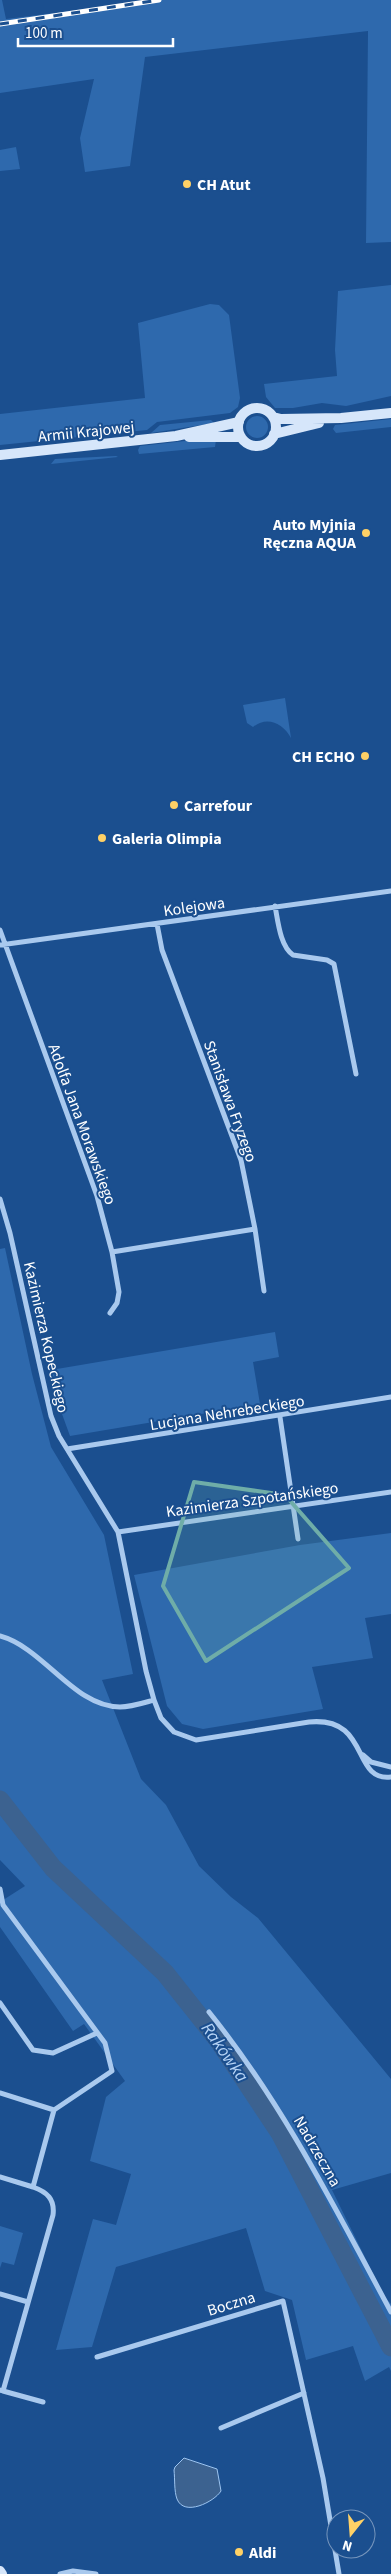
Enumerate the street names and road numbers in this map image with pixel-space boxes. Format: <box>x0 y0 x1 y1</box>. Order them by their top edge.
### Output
street label: Armii Krajowej <box>37 416 135 448</box>
street label: Kolejowa <box>162 892 226 922</box>
street label: Stanisława Fryzego <box>198 1038 262 1165</box>
street label: Adolfa Jana Morawskiego <box>43 1041 121 1208</box>
street label: Kazimierza Kopeckiego <box>18 1259 74 1415</box>
street label: Lucjana Nehrebeckiego <box>148 1390 306 1436</box>
street label: Kazimierza Szpotańskiego <box>165 1477 340 1523</box>
street label: Nadrzeczna <box>288 2112 346 2191</box>
street label: Boczna <box>205 2286 258 2322</box>

